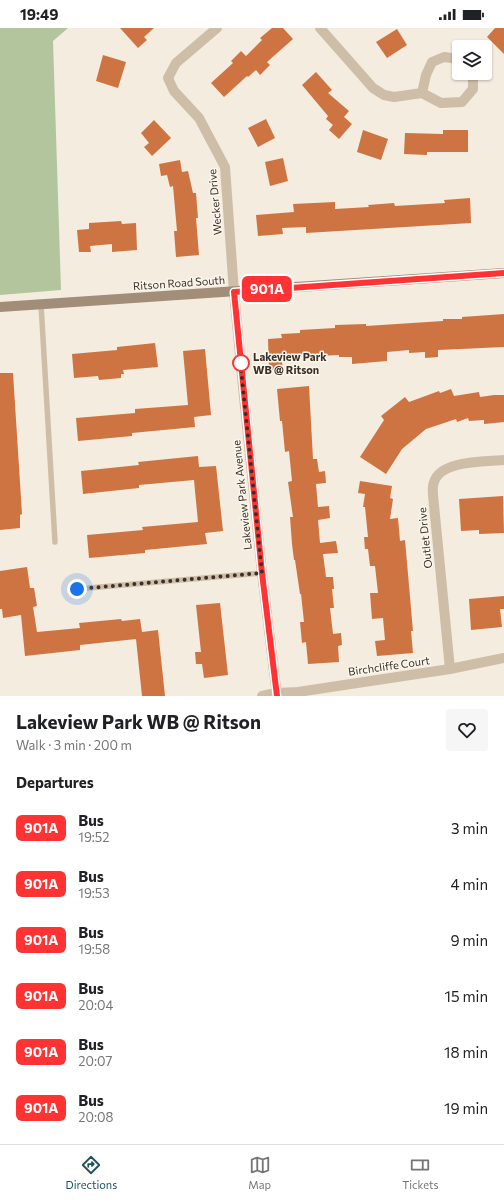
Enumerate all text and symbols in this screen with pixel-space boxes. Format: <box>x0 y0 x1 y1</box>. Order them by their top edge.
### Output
text: 19:49 <box>20 5 58 23</box>
map controls <box>452 40 492 80</box>
button: layers <box>452 40 492 80</box>
street label: Wecker Drive <box>205 168 224 236</box>
street label: Ritson Road South <box>132 273 226 292</box>
line badge: 901A <box>239 276 295 302</box>
text: 901A <box>250 280 284 297</box>
place label: Lakeview Park WB @ Ritson <box>253 350 327 376</box>
marker: Lakeview Park WB @ Ritson <box>232 354 250 372</box>
street label: Lakeview Park Avenue <box>229 439 254 551</box>
street label: Outlet Drive <box>415 507 434 569</box>
your location <box>67 579 87 599</box>
street label: Birchcliffe Court <box>347 653 431 678</box>
button: heart <box>446 709 488 751</box>
text: Lakeview Park WB @ Ritson <box>16 710 261 733</box>
text: Walk · 3 min · 200 m <box>16 737 132 753</box>
text: Departures <box>16 773 94 791</box>
text: Bus <box>78 811 104 829</box>
text: 901A <box>24 819 58 836</box>
text: 3 min <box>451 819 488 837</box>
text: 19:52 <box>78 829 110 845</box>
text: Bus <box>78 867 104 885</box>
text: 901A <box>24 875 58 892</box>
text: 4 min <box>451 875 488 893</box>
text: 19:53 <box>78 885 110 901</box>
text: Bus <box>78 923 104 941</box>
text: 901A <box>24 931 58 948</box>
text: 9 min <box>450 931 488 949</box>
text: 19:58 <box>78 941 110 957</box>
text: Bus <box>78 979 104 997</box>
text: 901A <box>24 987 58 1004</box>
text: 15 min <box>445 987 488 1005</box>
text: 20:04 <box>78 997 113 1013</box>
text: Bus <box>78 1035 104 1053</box>
text: 901A <box>24 1043 58 1060</box>
text: 18 min <box>444 1043 488 1061</box>
text: 20:07 <box>78 1053 112 1069</box>
text: Bus <box>78 1091 104 1109</box>
text: 901A <box>24 1099 58 1116</box>
text: 19 min <box>444 1099 488 1117</box>
text: 20:08 <box>78 1109 113 1125</box>
tab: Directions <box>66 1154 117 1191</box>
tab: Map <box>248 1154 271 1191</box>
tab: Tickets <box>402 1154 438 1191</box>

